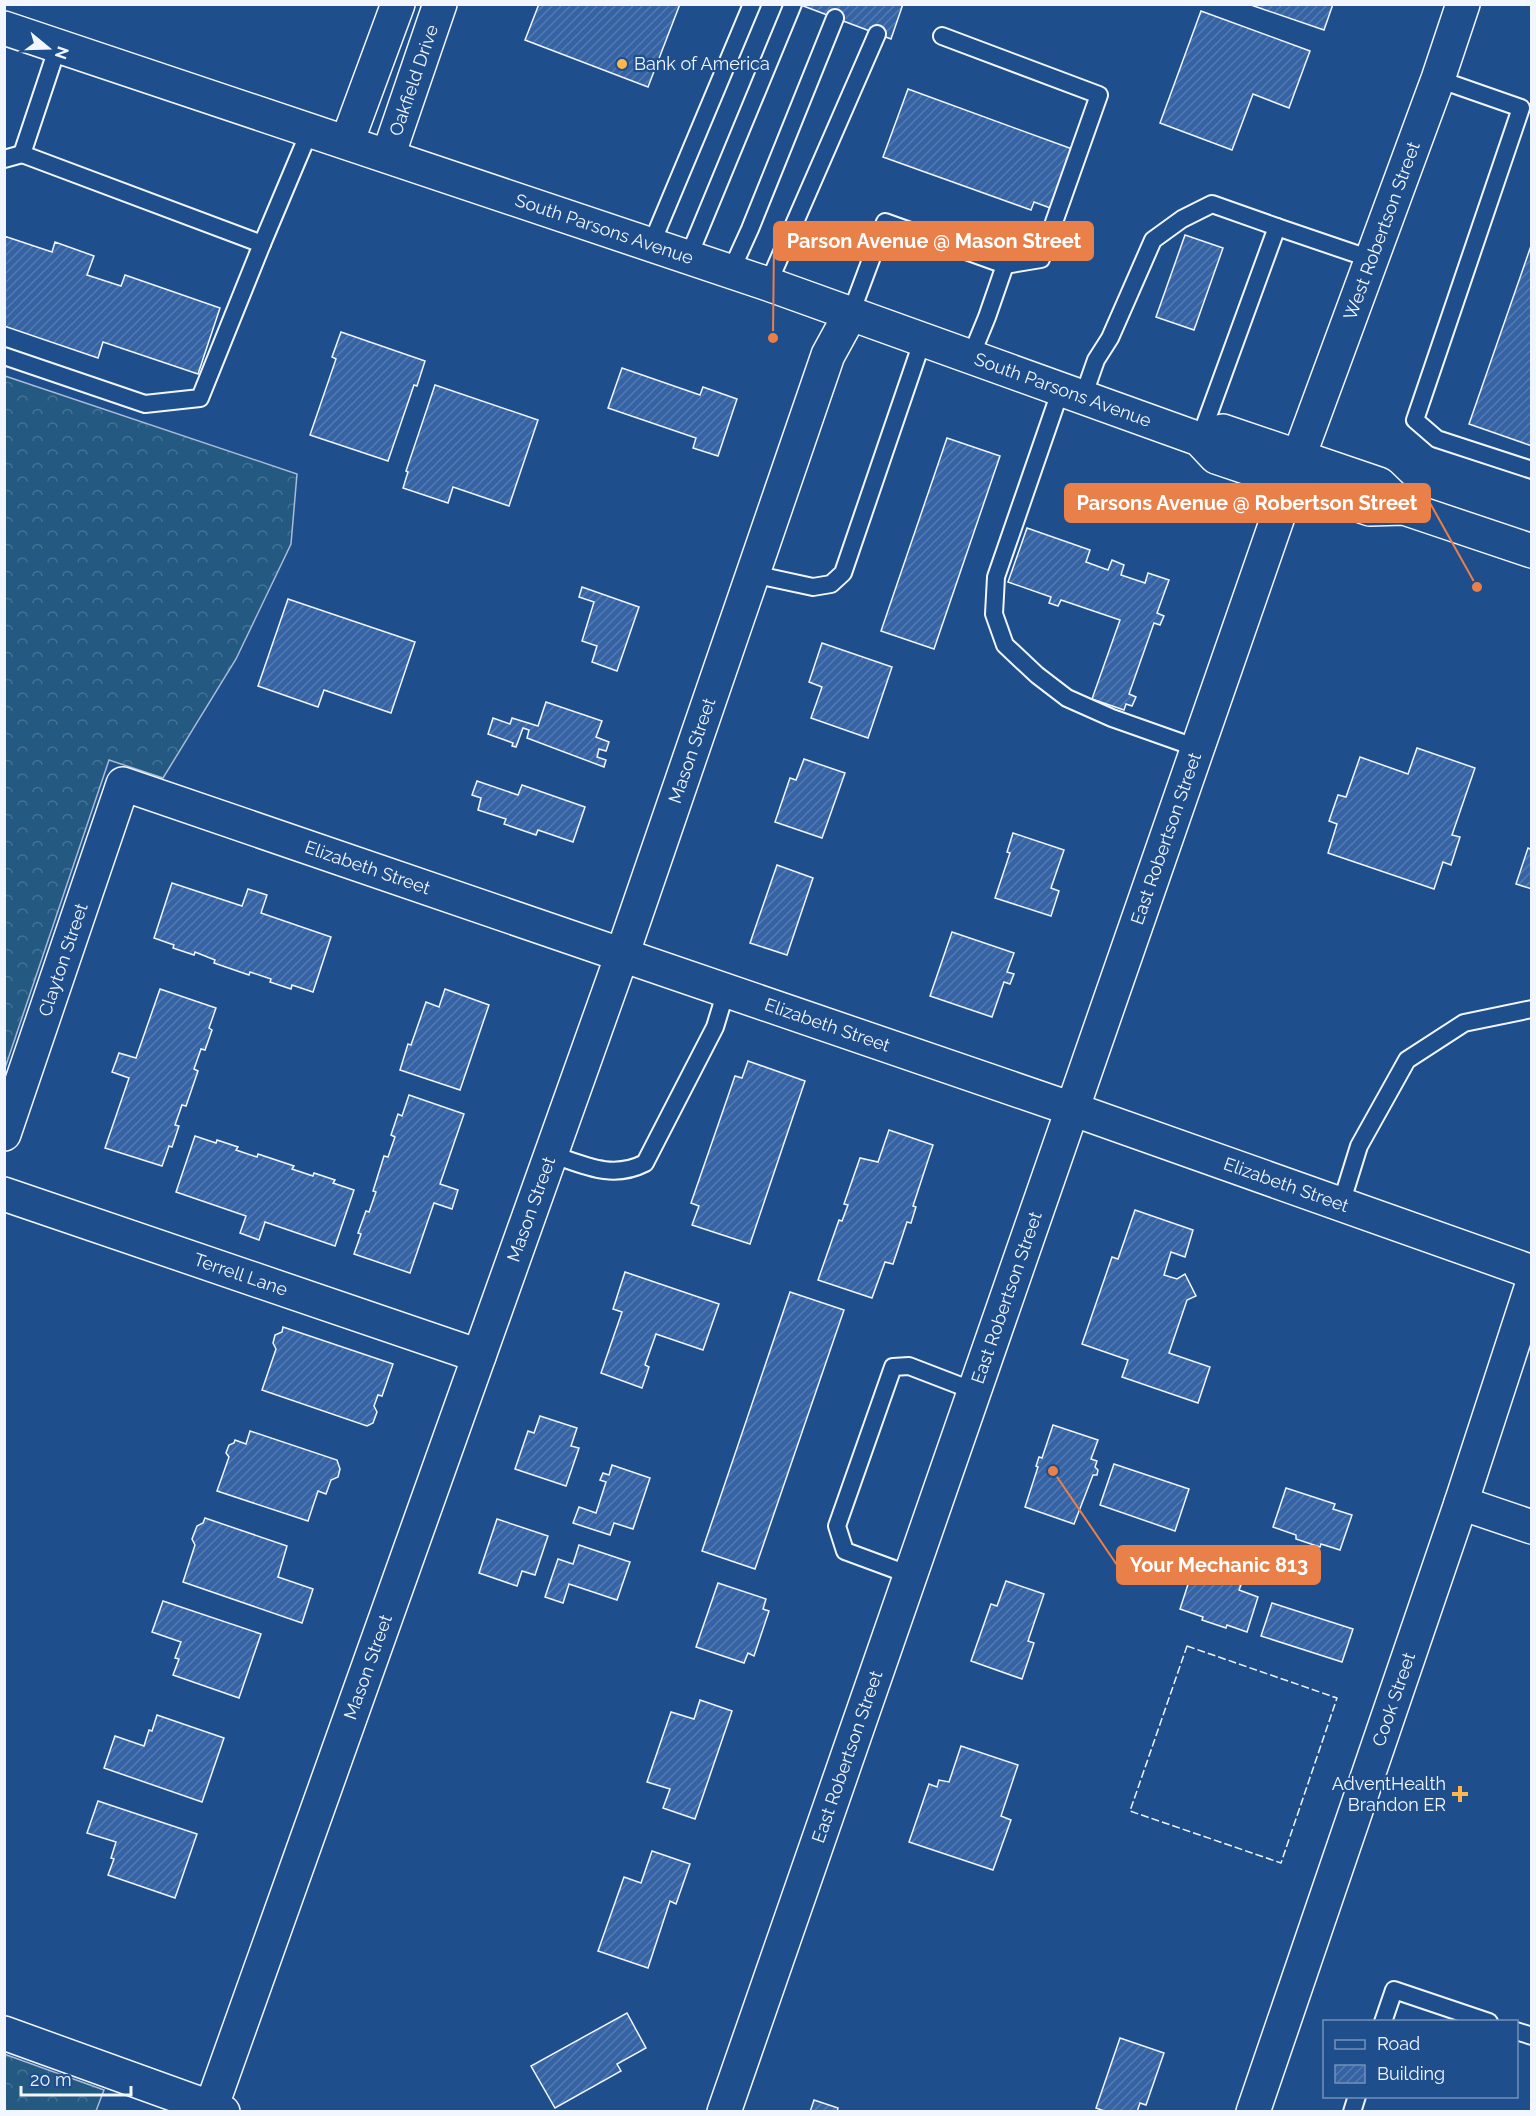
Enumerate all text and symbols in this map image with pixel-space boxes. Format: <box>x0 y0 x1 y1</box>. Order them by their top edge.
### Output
north arrow <box>18 18 78 78</box>
street label: Oakfield Drive <box>385 21 442 139</box>
text: N <box>51 44 73 62</box>
place label: Bank of America <box>634 53 770 74</box>
marker: Bank of America <box>615 57 629 71</box>
street label: West Robertson Street <box>1339 139 1424 323</box>
street label: South Parsons Avenue <box>513 189 697 268</box>
callout: Parson Avenue @ Mason Street <box>774 222 1093 260</box>
text: Parson Avenue @ Mason Street <box>787 229 1082 253</box>
street label: South Parsons Avenue <box>972 348 1155 431</box>
callout: Parsons Avenue @ Robertson Street <box>1065 484 1430 522</box>
text: Parsons Avenue @ Robertson Street <box>1077 491 1418 515</box>
street label: Mason Street <box>664 695 719 806</box>
street label: East Robertson Street <box>1126 750 1205 927</box>
street label: Elizabeth Street <box>302 836 433 898</box>
street label: Clayton Street <box>34 900 92 1019</box>
street label: Elizabeth Street <box>762 994 893 1056</box>
street label: Elizabeth Street <box>1221 1153 1352 1216</box>
street label: Mason Street <box>502 1154 559 1265</box>
street label: East Robertson Street <box>967 1209 1046 1386</box>
street label: Terrell Lane <box>191 1249 291 1300</box>
callout: Your Mechanic 813 <box>1117 1546 1320 1584</box>
text: Your Mechanic 813 <box>1130 1553 1308 1577</box>
street label: Mason Street <box>339 1612 396 1722</box>
street label: Cook Street <box>1368 1650 1419 1749</box>
street label: East Robertson Street <box>807 1668 886 1845</box>
place label: AdventHealth Brandon ER <box>1332 1773 1446 1815</box>
marker: AdventHealth Brandon ER <box>1451 1785 1469 1803</box>
legend <box>1323 2020 1518 2098</box>
text: Road <box>1377 2033 1420 2054</box>
scale bar <box>21 2059 130 2097</box>
text: Building <box>1377 2063 1445 2084</box>
text: 20 m <box>30 2069 72 2090</box>

